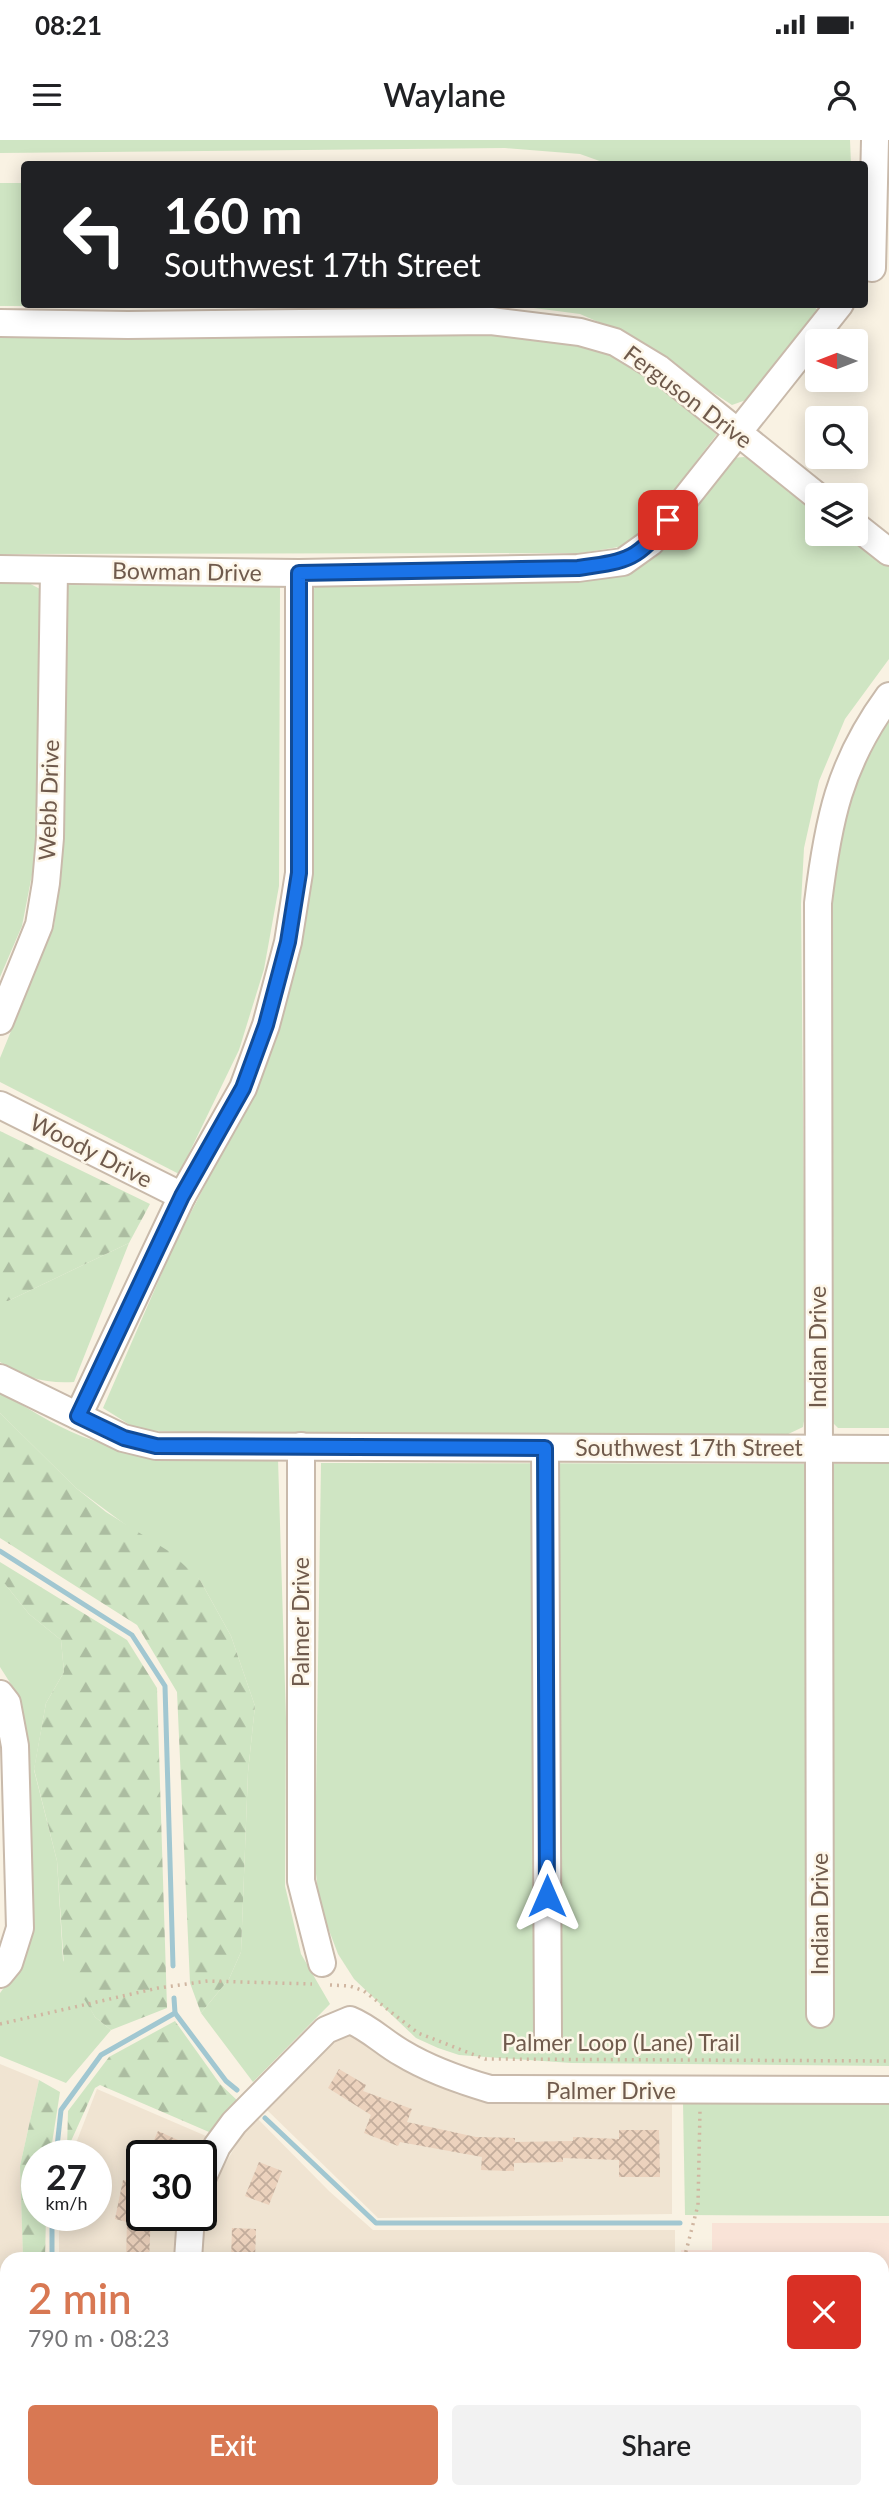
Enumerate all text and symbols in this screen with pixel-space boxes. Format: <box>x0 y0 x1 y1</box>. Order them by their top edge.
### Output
text: 08:21 <box>35 9 102 41</box>
text: Waylane <box>383 75 506 114</box>
icon: menu <box>28 76 66 114</box>
icon: person <box>823 76 861 114</box>
text: 160 m <box>164 186 302 244</box>
icon: left <box>49 189 140 280</box>
text: Southwest 17th Street <box>164 245 481 284</box>
north arrow <box>805 329 868 392</box>
map controls <box>805 329 868 546</box>
street label: Ferguson Drive <box>619 339 758 454</box>
button: search <box>805 406 868 469</box>
button: layers <box>805 483 868 546</box>
pin <box>638 490 698 550</box>
icon: arrive <box>649 501 687 539</box>
street label: Bowman Drive <box>112 556 262 586</box>
street label: Webb Drive <box>32 739 64 861</box>
street label: Woody Drive <box>26 1107 157 1193</box>
street label: Indian Drive <box>803 1286 831 1408</box>
street label: Southwest 17th Street <box>575 1433 804 1461</box>
street label: Palmer Drive <box>286 1557 314 1687</box>
street label: Indian Drive <box>805 1853 833 1975</box>
position arrow <box>510 1859 584 1933</box>
street label: Palmer Loop (Lane) Trail <box>502 2028 740 2056</box>
street label: Palmer Drive <box>546 2076 676 2104</box>
speed limit sign: 30 <box>126 2140 217 2231</box>
text: 27 <box>46 2155 87 2197</box>
text: km/h <box>45 2192 88 2214</box>
text: 2 min <box>28 2273 132 2323</box>
button: close <box>787 2275 861 2349</box>
text: 790 m · 08:23 <box>28 2324 170 2352</box>
button: Exit <box>28 2405 438 2485</box>
button: Share <box>452 2405 861 2485</box>

